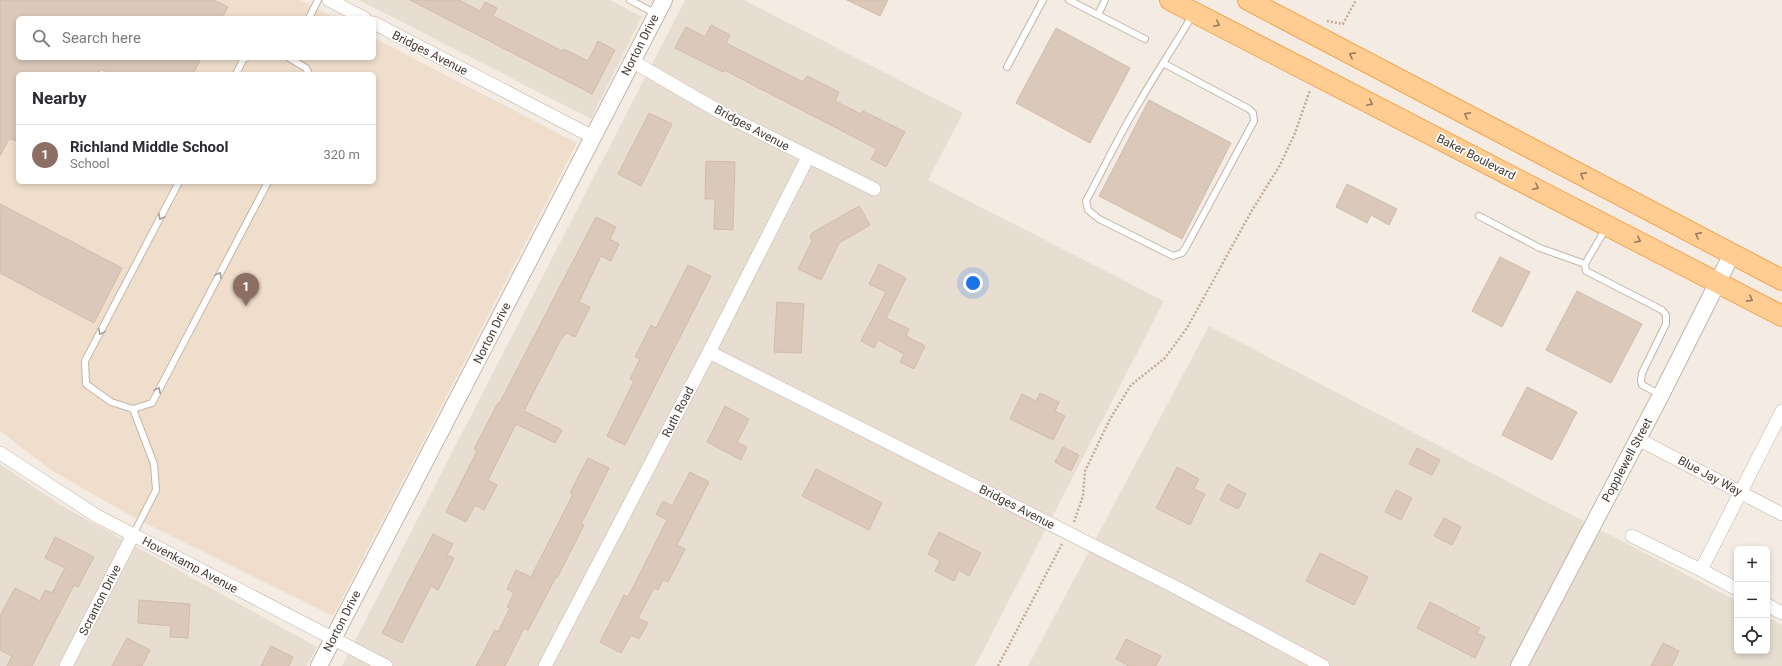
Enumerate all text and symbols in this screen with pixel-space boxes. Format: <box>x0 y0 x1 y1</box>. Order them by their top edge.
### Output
street label: Norton Drive <box>619 12 661 78</box>
search box <box>16 16 376 60</box>
one-way arrow <box>1213 20 1220 27</box>
icon: search <box>30 27 52 49</box>
street label: Bridges Avenue <box>390 28 470 78</box>
text: Search here <box>62 29 141 47</box>
one-way arrow <box>1349 52 1356 59</box>
text: Nearby <box>32 88 87 108</box>
one-way arrow <box>1366 98 1373 106</box>
street label: Bridges Avenue <box>712 102 792 154</box>
one-way arrow <box>1464 112 1472 120</box>
street label: Baker Boulevard <box>1434 131 1518 183</box>
text: Richland Middle School <box>70 138 229 156</box>
text: 1 <box>41 147 49 162</box>
text: 320 m <box>323 147 360 162</box>
text: School <box>70 156 110 171</box>
one-way arrow <box>1579 172 1587 180</box>
one-way arrow <box>1531 183 1539 190</box>
one-way arrow <box>158 212 166 220</box>
one-way arrow <box>1695 233 1702 240</box>
one-way arrow <box>1634 236 1641 243</box>
one-way arrow <box>214 272 221 279</box>
pin: 1 <box>233 273 259 306</box>
your location <box>963 273 983 293</box>
one-way arrow <box>1746 294 1753 302</box>
street label: Norton Drive <box>471 300 513 366</box>
one-way arrow <box>98 328 106 335</box>
street label: Ruth Road <box>659 384 697 440</box>
one-way arrow <box>153 387 161 394</box>
street label: Popplewell Street <box>1599 416 1655 504</box>
street label: Blue Jay Way <box>1676 453 1745 499</box>
street label: Bridges Avenue <box>977 482 1057 532</box>
street label: Hovenkamp Avenue <box>140 534 240 596</box>
map controls <box>1734 546 1770 654</box>
button: + <box>1734 546 1770 582</box>
street label: Scranton Drive <box>76 562 124 638</box>
button: − <box>1734 582 1770 618</box>
street label: Norton Drive <box>321 588 363 654</box>
button: locate <box>1734 618 1770 654</box>

